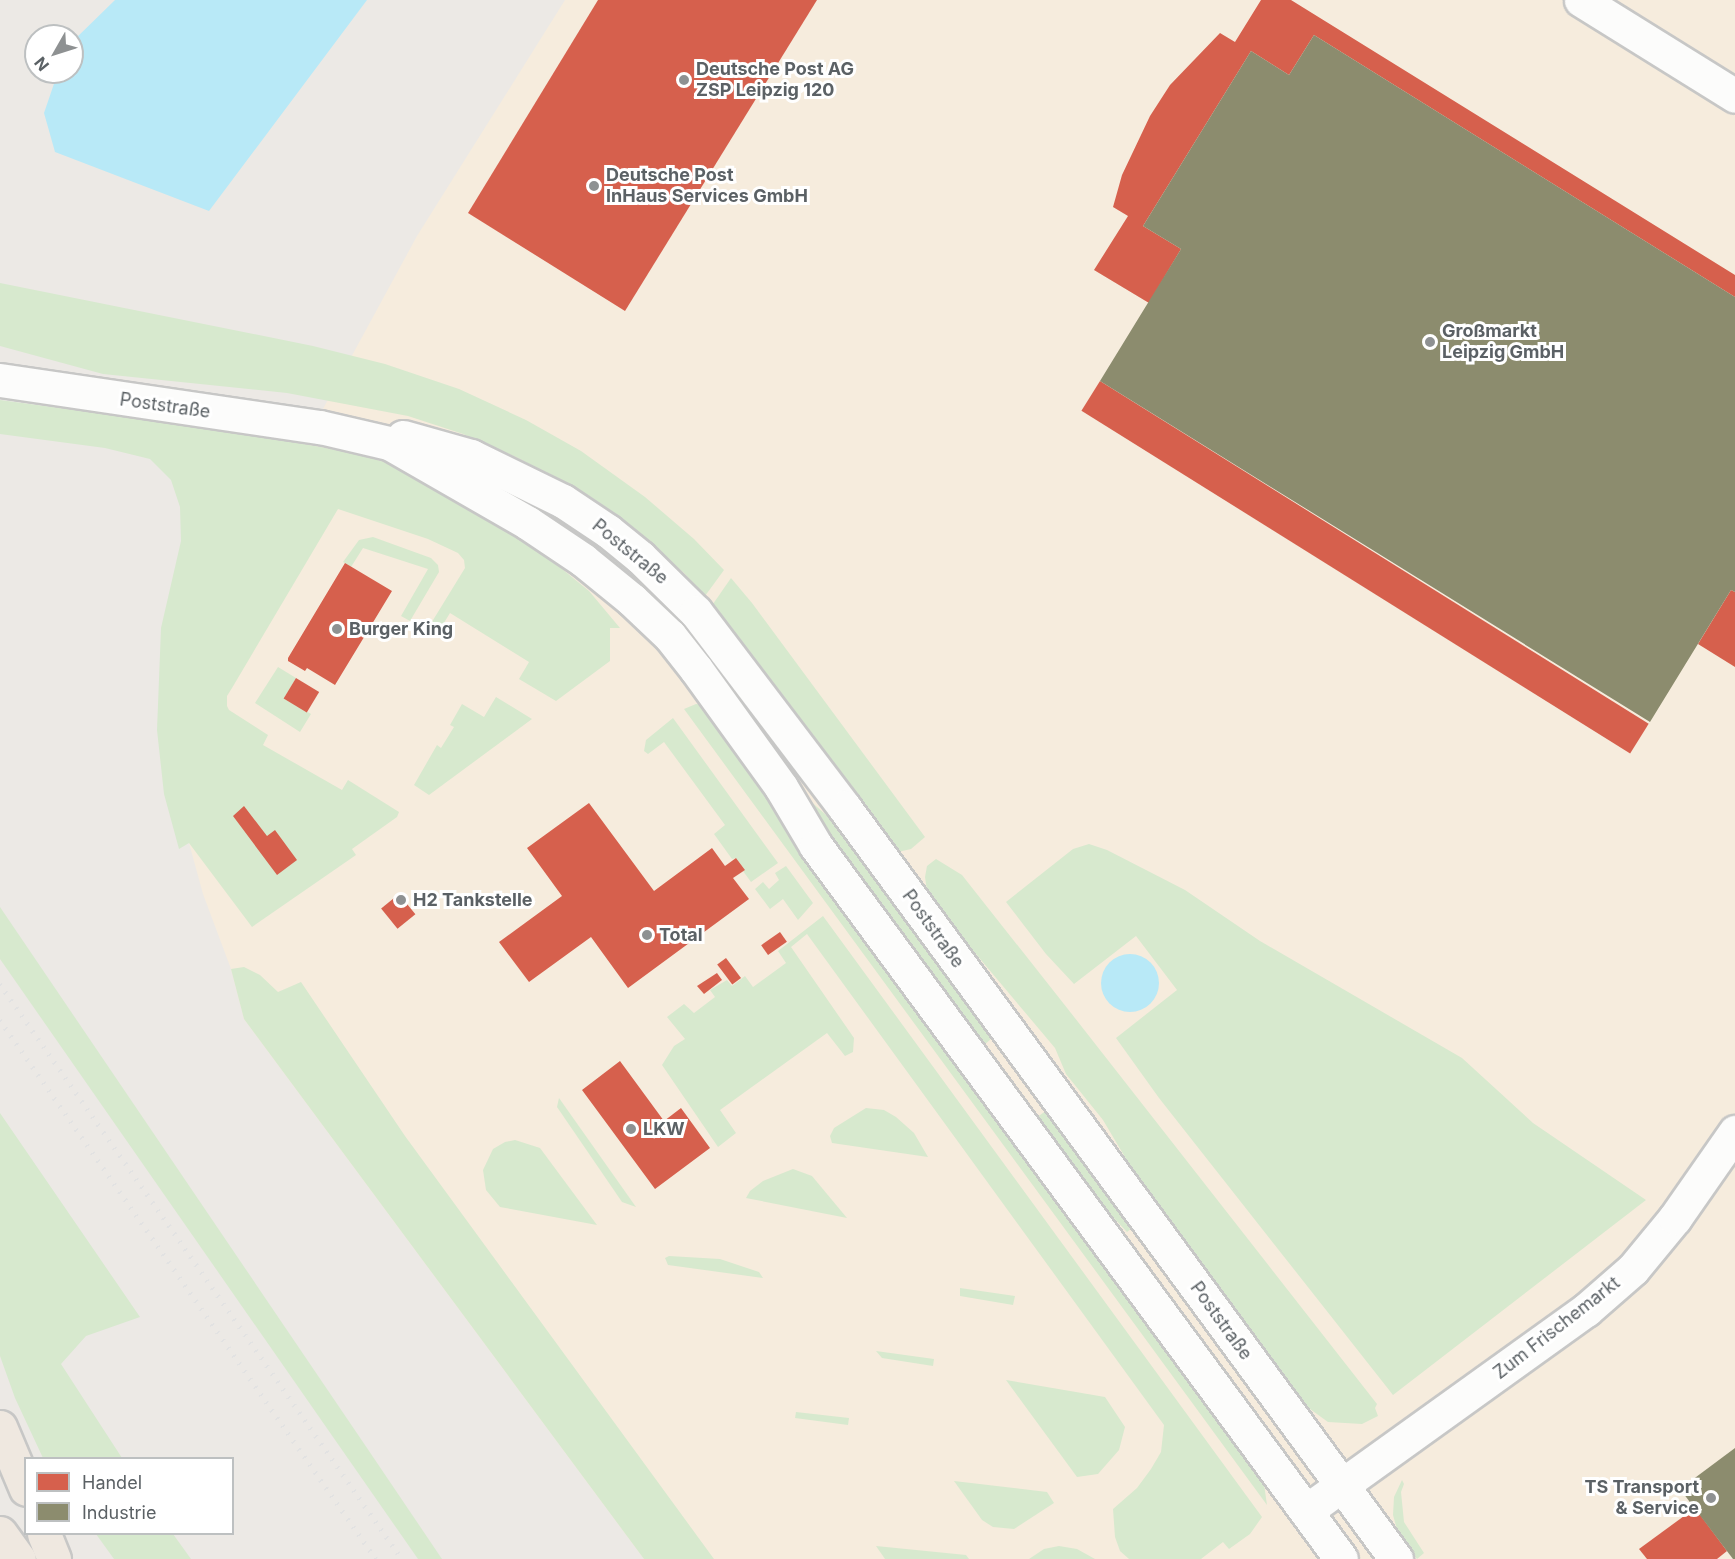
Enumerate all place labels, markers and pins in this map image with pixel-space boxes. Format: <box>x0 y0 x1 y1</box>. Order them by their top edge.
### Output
place label: Deutsche Post AG ZSP Leipzig 120 <box>696 59 854 101</box>
marker: Deutsche Post AG ZSP Leipzig 120 <box>677 73 691 87</box>
place label: Deutsche Post InHaus Services GmbH <box>606 165 808 207</box>
marker: Deutsche Post InHaus Services GmbH <box>587 179 601 193</box>
place label: Großmarkt Leipzig GmbH <box>1442 321 1564 364</box>
marker: Großmarkt Leipzig GmbH <box>1423 335 1437 349</box>
place label: Burger King <box>349 618 453 640</box>
marker: Burger King <box>330 622 344 636</box>
place label: H2 Tankstelle <box>413 889 533 911</box>
marker: H2 Tankstelle <box>394 893 408 907</box>
place label: Total <box>659 924 703 946</box>
marker: Total <box>640 928 654 942</box>
place label: LKW <box>643 1118 685 1140</box>
marker: LKW <box>624 1122 638 1136</box>
place label: TS Transport & Service <box>1584 1477 1699 1520</box>
marker: TS Transport & Service <box>1704 1491 1718 1505</box>

